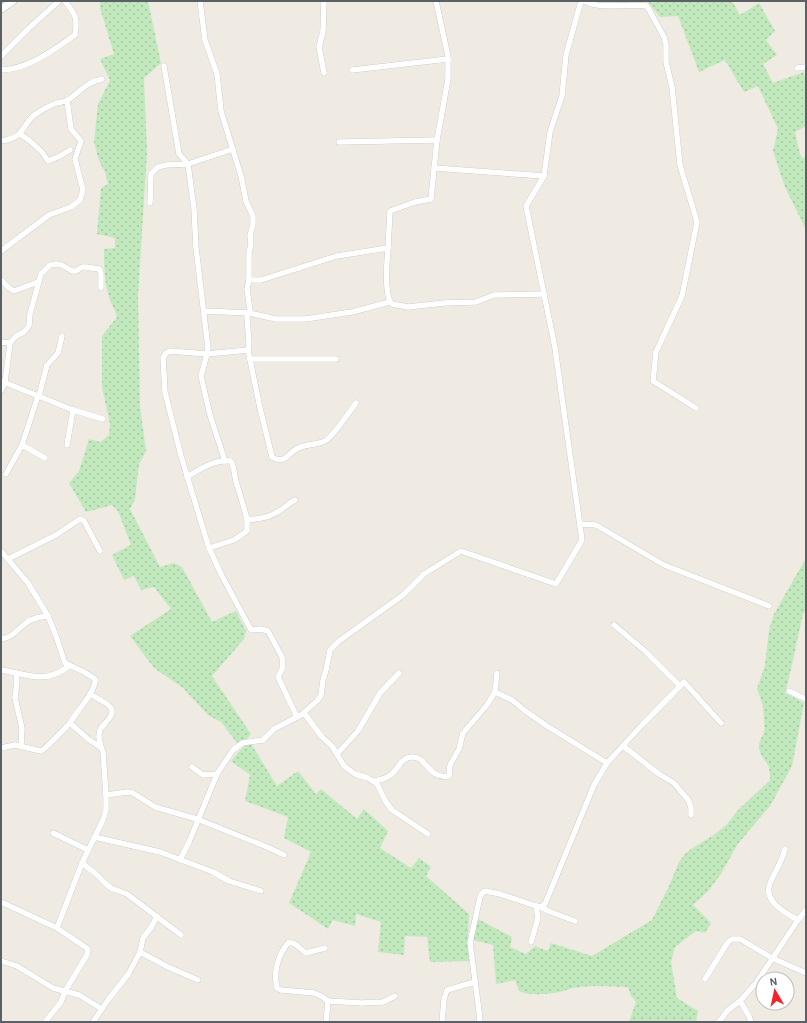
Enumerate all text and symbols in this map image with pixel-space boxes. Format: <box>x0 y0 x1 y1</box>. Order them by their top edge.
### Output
north arrow <box>755 971 795 1011</box>
text: N <box>769 976 778 988</box>

